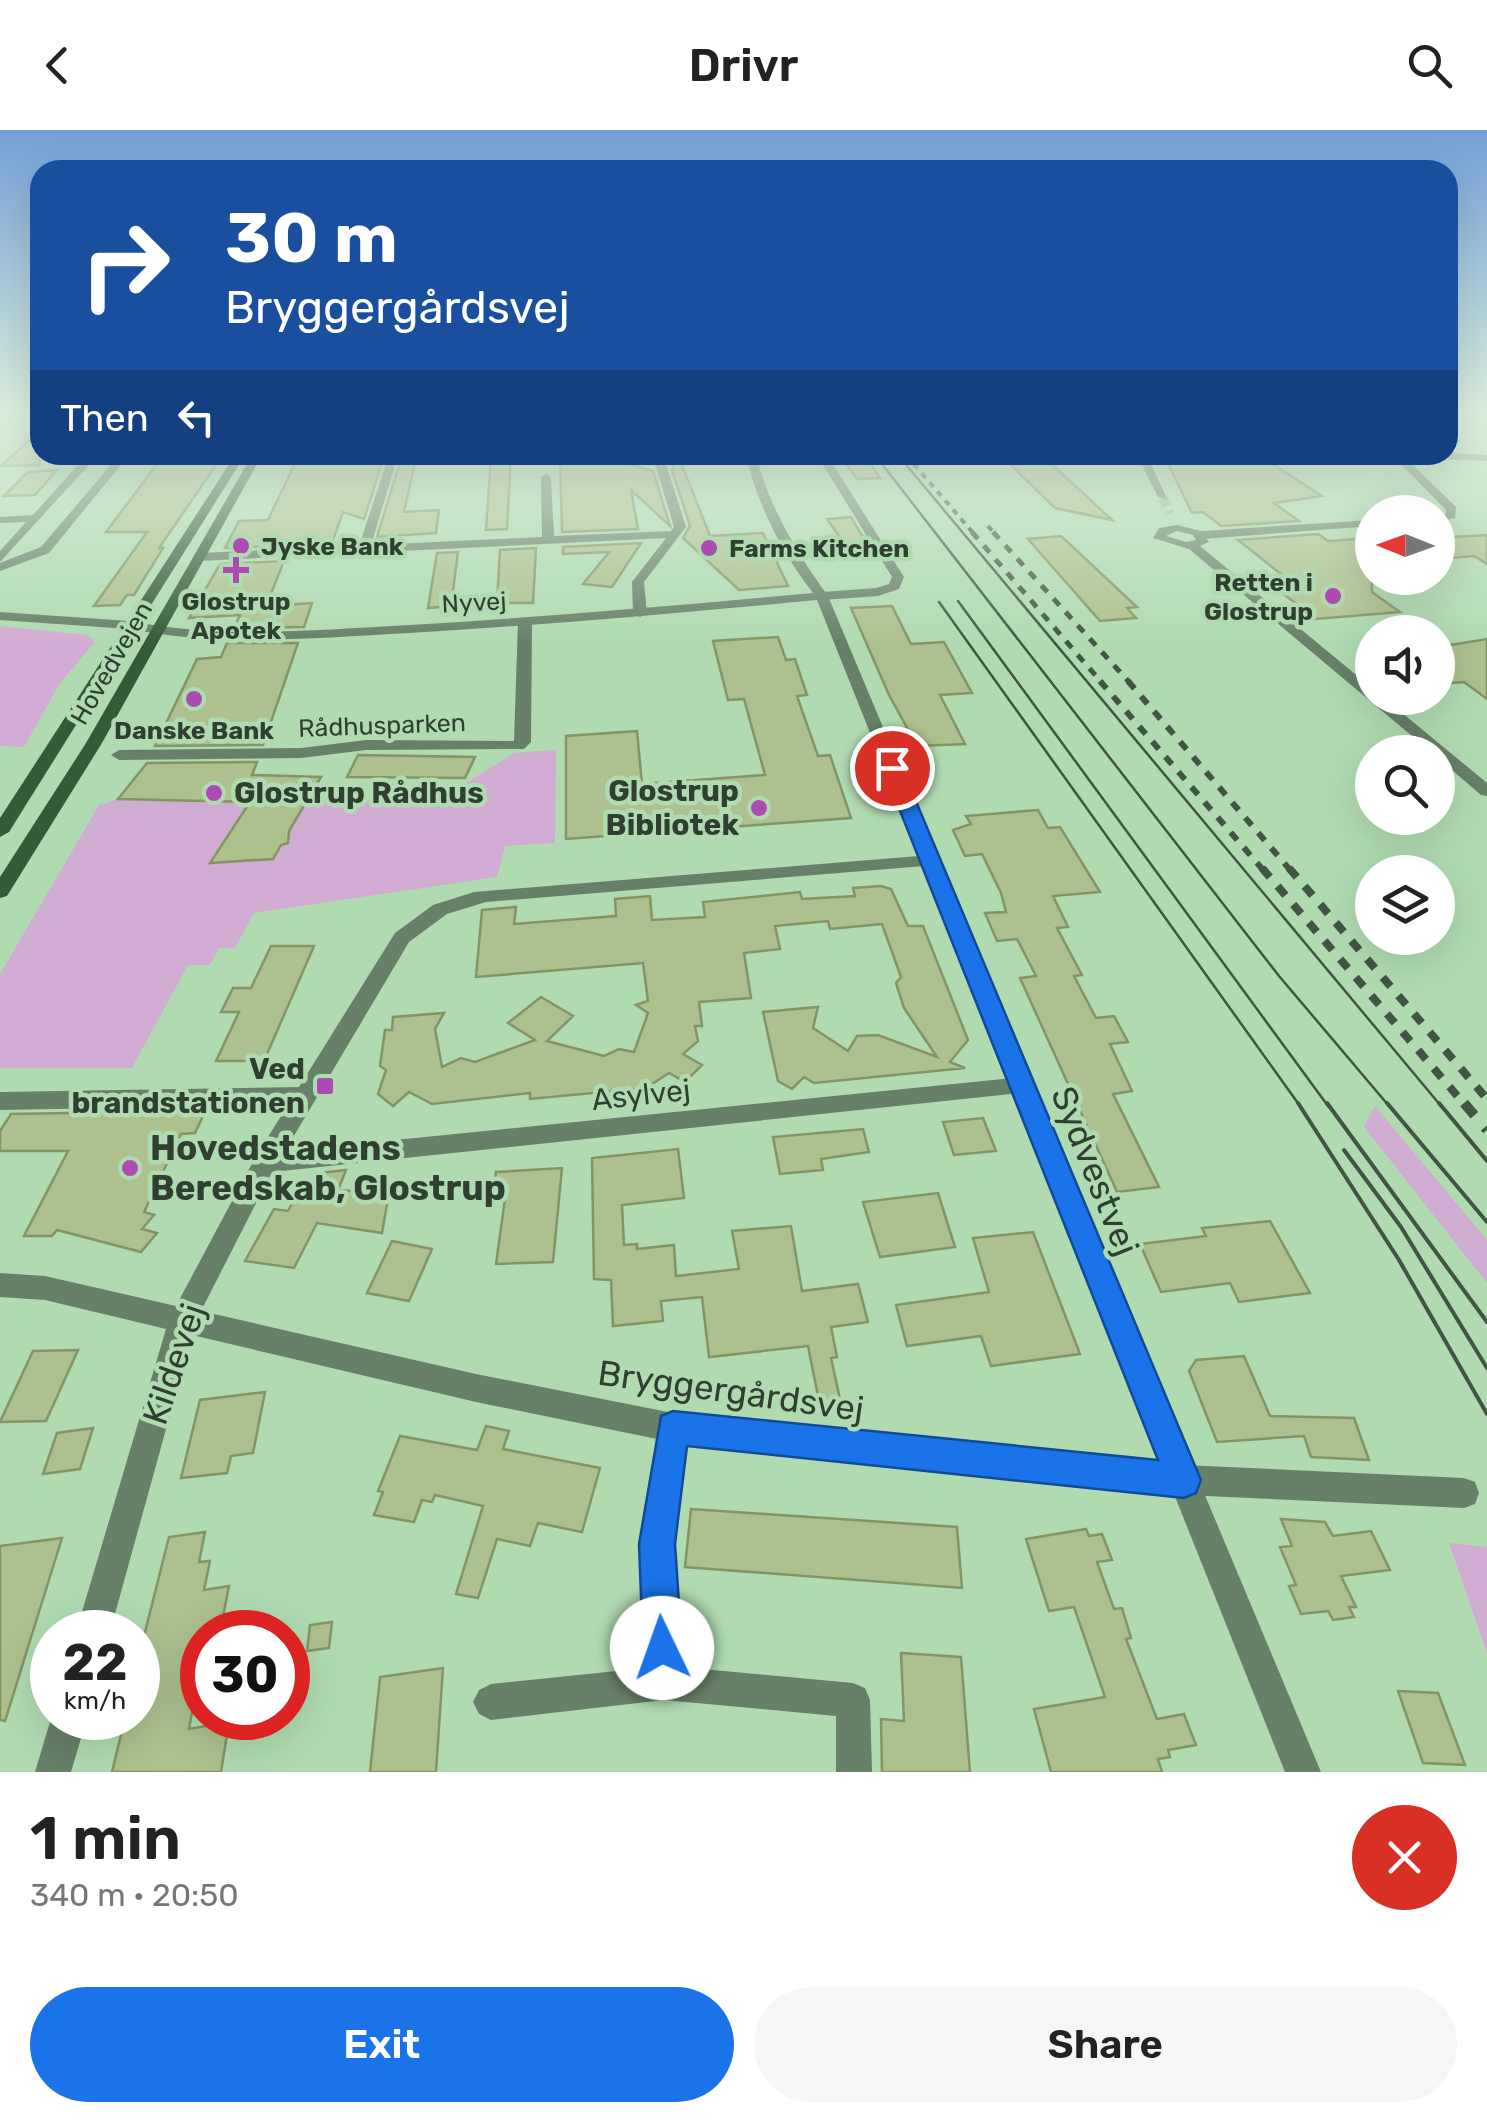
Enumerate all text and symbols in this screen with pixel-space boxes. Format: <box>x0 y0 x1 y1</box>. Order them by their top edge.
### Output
icon: back <box>30 38 85 93</box>
icon: search <box>1402 38 1457 93</box>
text: Drivr <box>689 39 798 92</box>
text: 30 m <box>225 197 398 280</box>
icon: right <box>60 200 190 330</box>
text: Bryggergårdsvej <box>225 281 570 334</box>
icon: left <box>169 390 224 445</box>
text: Then <box>60 395 149 441</box>
north arrow <box>1355 495 1455 595</box>
map controls <box>1355 495 1455 955</box>
place label: Jyske Bank <box>261 532 404 561</box>
place label: Farms Kitchen <box>729 534 909 563</box>
marker: Jyske Bank <box>230 535 252 557</box>
marker: Farms Kitchen <box>698 537 720 559</box>
marker: Glostrup Apotek <box>225 559 247 581</box>
place label: Retten i Glostrup <box>1204 568 1313 626</box>
marker: Retten i Glostrup <box>1322 585 1344 607</box>
street label: Nyvej <box>441 586 507 619</box>
place label: Glostrup Apotek <box>181 587 291 645</box>
street label: Hovedvejen <box>65 597 158 730</box>
button: sound <box>1355 615 1455 715</box>
marker: Danske Bank <box>183 688 205 710</box>
street label: Rådhusparken <box>298 708 466 743</box>
place label: Danske Bank <box>114 716 274 745</box>
pin <box>850 726 935 811</box>
button: search <box>1355 735 1455 835</box>
icon: arrive <box>865 741 920 796</box>
place label: Glostrup Bibliotek <box>606 773 739 843</box>
place label: Glostrup Rådhus <box>234 775 484 811</box>
marker: Glostrup Rådhus <box>203 782 225 804</box>
marker: Glostrup Bibliotek <box>748 797 770 819</box>
button: layers <box>1355 855 1455 955</box>
place label: Ved brandstationen <box>71 1051 305 1121</box>
street label: Asylvej <box>590 1072 692 1118</box>
marker: Ved brandstationen <box>314 1075 336 1097</box>
street label: Sydvestvej <box>1042 1080 1148 1262</box>
place label: Hovedstadens Beredskab, Glostrup <box>150 1127 506 1209</box>
marker: Hovedstadens Beredskab, Glostrup <box>119 1157 141 1179</box>
street label: Kildevej <box>134 1298 214 1430</box>
street label: Bryggergårdsvej <box>595 1352 867 1430</box>
position arrow <box>610 1596 714 1700</box>
speed limit sign: 30 <box>180 1610 310 1740</box>
text: 22 <box>63 1633 128 1693</box>
text: km/h <box>64 1686 126 1715</box>
text: 1 min <box>30 1803 181 1874</box>
button: close <box>1352 1805 1457 1910</box>
text: 340 m · 20:50 <box>30 1876 239 1914</box>
button: Exit <box>30 1987 734 2102</box>
button: Share <box>754 1987 1457 2102</box>

